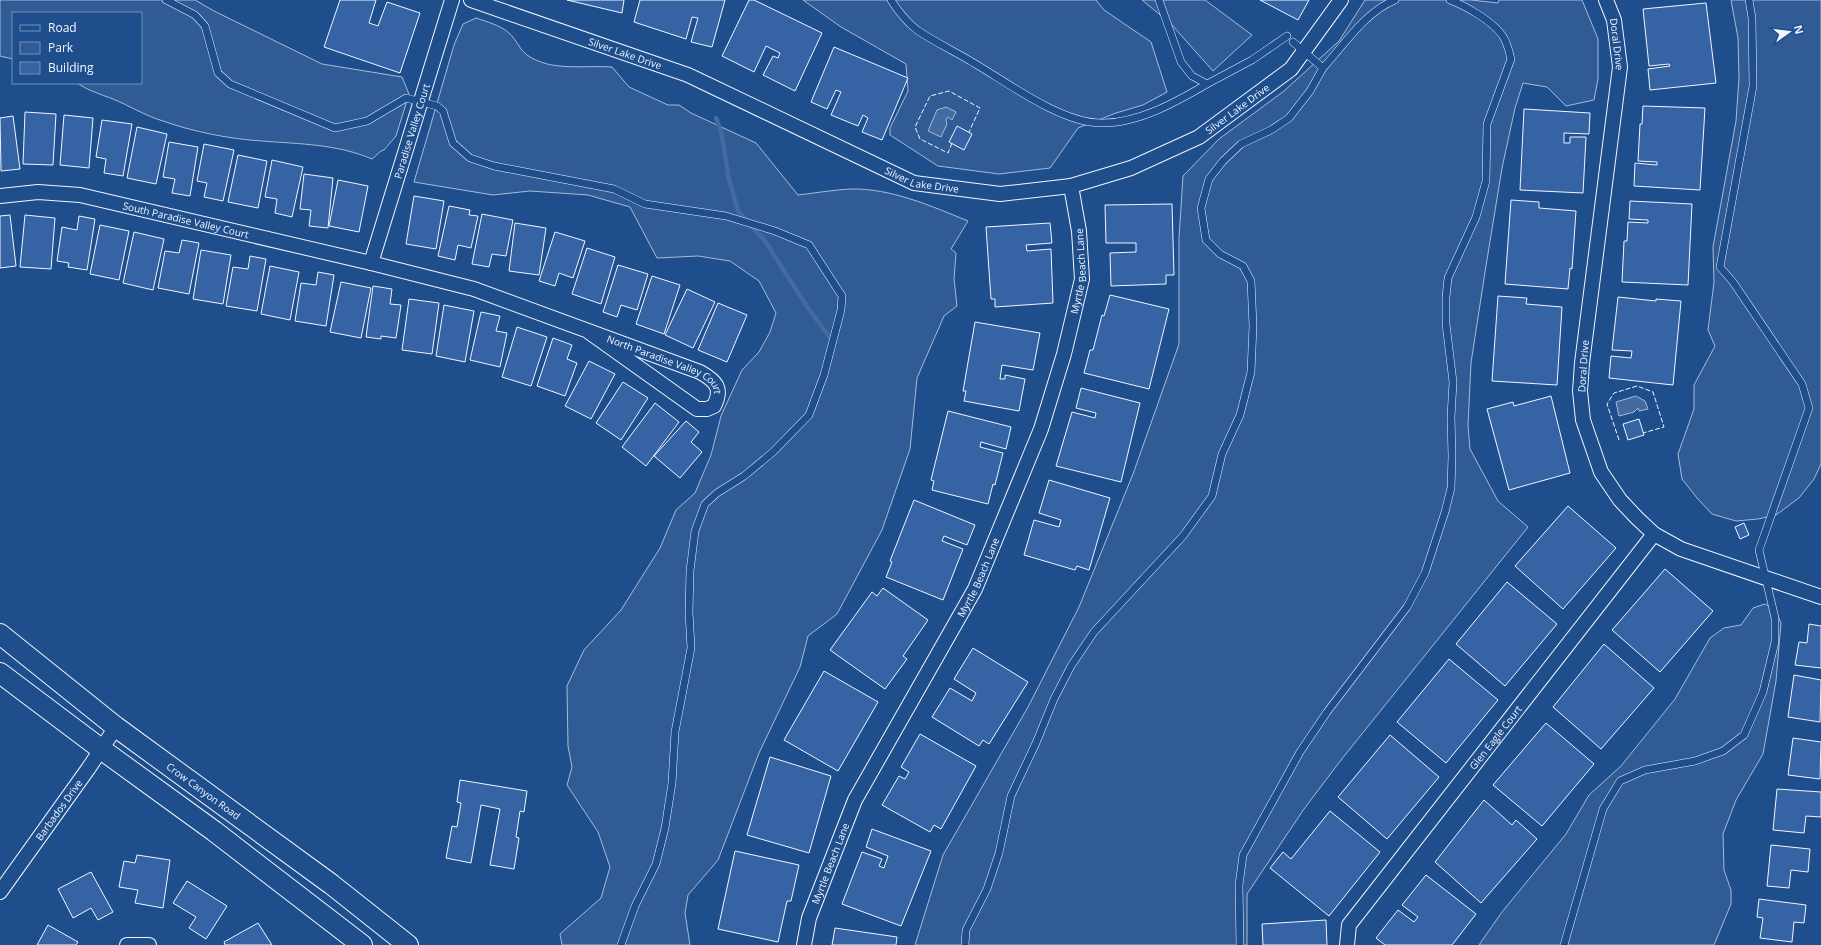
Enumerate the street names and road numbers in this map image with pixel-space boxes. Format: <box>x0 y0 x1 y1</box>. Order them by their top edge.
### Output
street label: Doral Drive <box>1607 17 1627 72</box>
street label: Silver Lake Drive <box>587 34 664 73</box>
street label: Silver Lake Drive <box>1202 80 1272 137</box>
street label: Paradise Valley Court <box>390 81 433 180</box>
street label: Silver Lake Drive <box>883 163 960 196</box>
street label: South Paradise Valley Court <box>122 198 251 241</box>
street label: Myrtle Beach Lane <box>1067 228 1089 315</box>
street label: North Paradise Valley Court <box>605 331 725 395</box>
street label: Doral Drive <box>1574 339 1592 393</box>
street label: Myrtle Beach Lane <box>954 535 1003 619</box>
street label: Glen Eagle Court <box>1466 702 1525 772</box>
street label: Crow Canyon Road <box>164 759 243 823</box>
street label: Barbados Drive <box>32 776 86 843</box>
street label: Myrtle Beach Lane <box>808 820 853 906</box>

